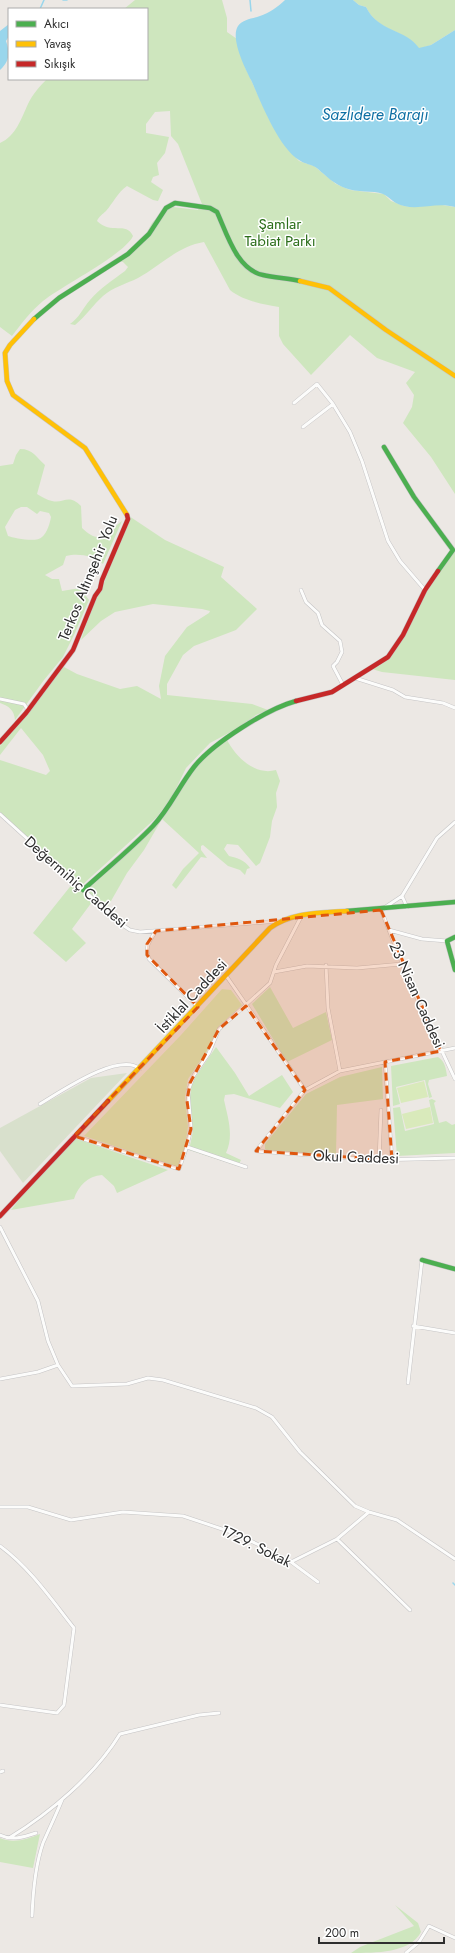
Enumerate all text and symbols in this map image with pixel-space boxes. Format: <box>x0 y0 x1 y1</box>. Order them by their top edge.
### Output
legend <box>8 8 148 80</box>
text: Akıcı <box>44 15 69 33</box>
text: Yavaş <box>44 35 71 53</box>
text: Sıkışık <box>44 55 76 73</box>
water label: Sazlıdere Barajı <box>322 103 428 126</box>
park label: Şamlar Tabiat Parkı <box>244 213 316 252</box>
street label: Terkos Altınşehir Yolu <box>53 512 123 644</box>
street label: Değermihiç Caddesi <box>19 831 133 933</box>
street label: 23 Nisan Caddesi <box>384 938 450 1052</box>
street label: İstiklal Caddesi <box>152 954 232 1038</box>
street label: Okul Caddesi <box>312 1144 400 1170</box>
street label: 1729. Sokak <box>217 1519 296 1573</box>
scale bar <box>319 1919 444 1945</box>
text: 200 m <box>325 1924 359 1942</box>

